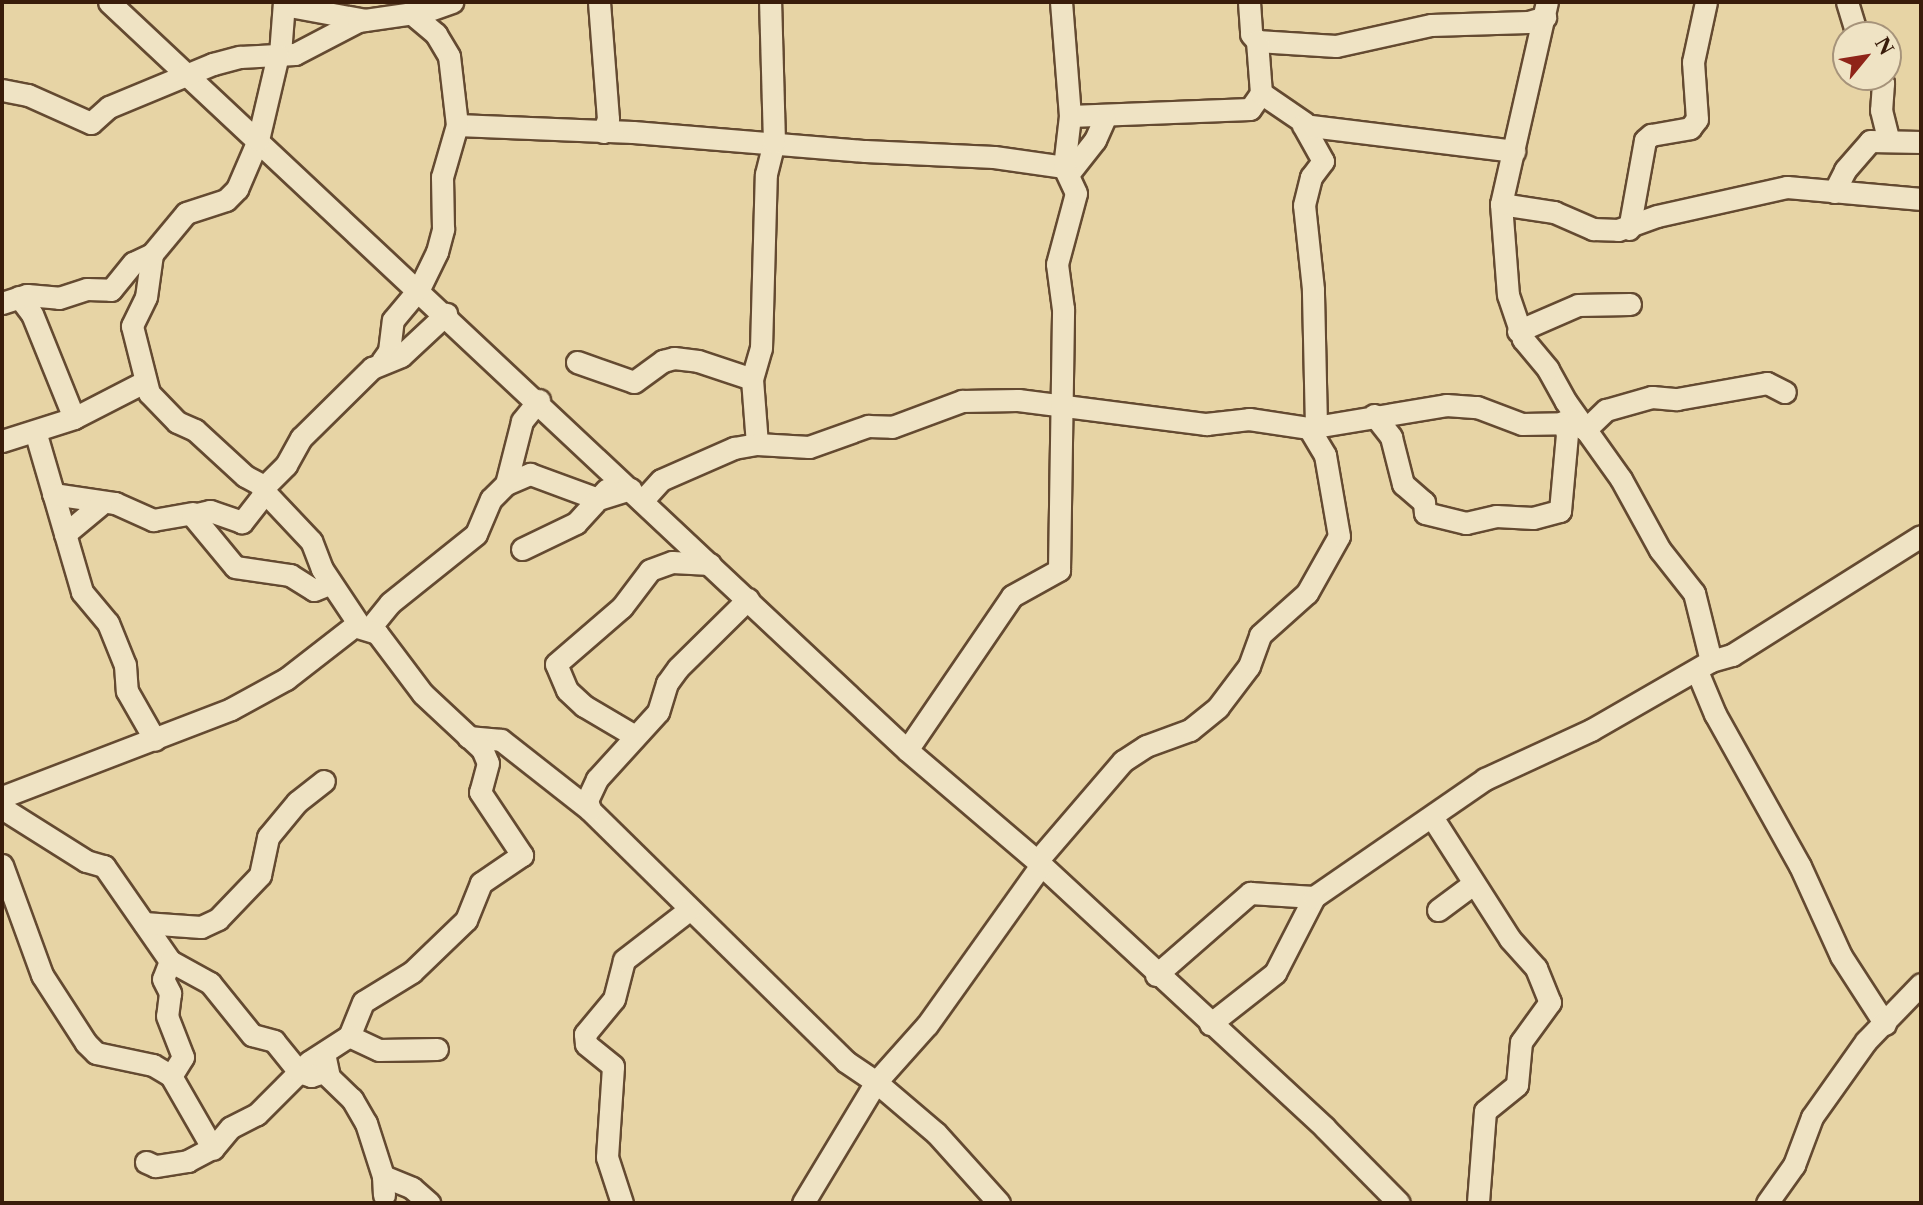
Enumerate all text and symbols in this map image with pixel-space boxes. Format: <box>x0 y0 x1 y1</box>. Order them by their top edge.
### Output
north arrow <box>1832 21 1902 91</box>
text: N <box>1870 33 1898 59</box>

